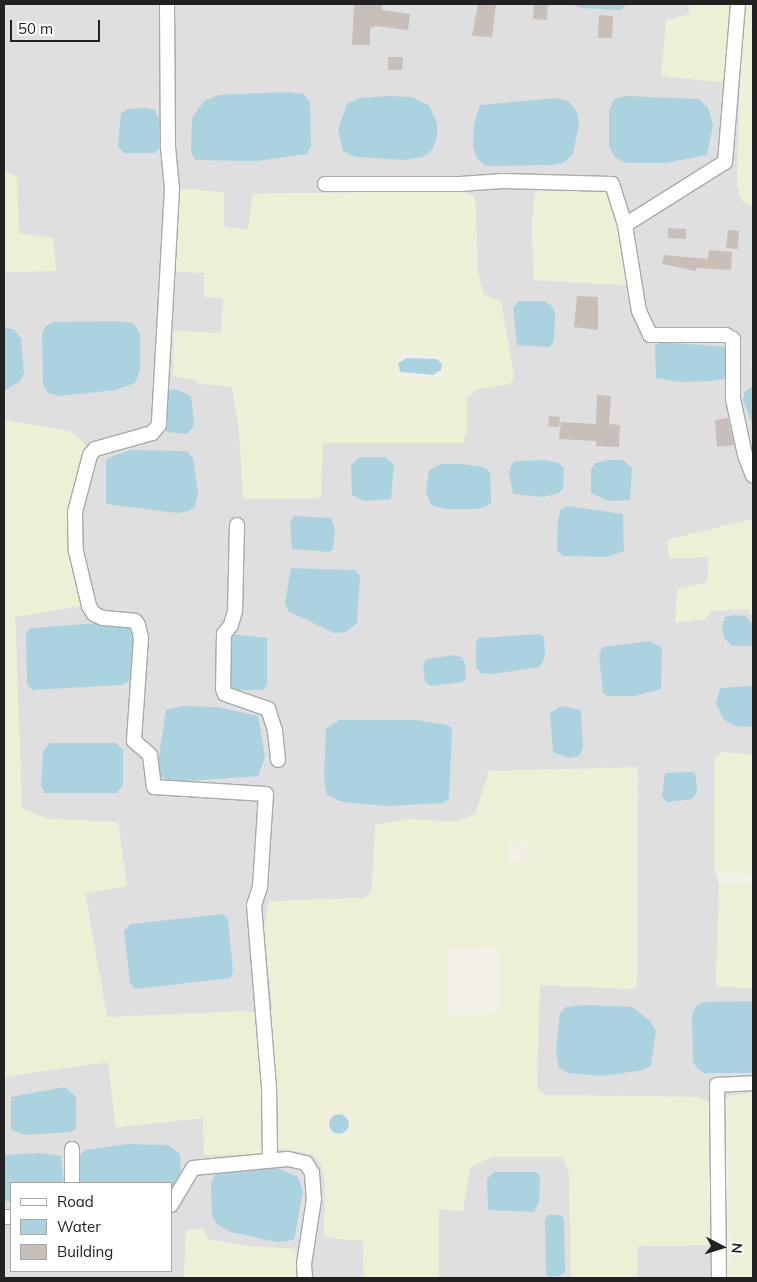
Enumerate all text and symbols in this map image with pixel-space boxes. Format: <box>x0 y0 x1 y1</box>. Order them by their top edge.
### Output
scale bar <box>12 10 102 42</box>
text: 50 m <box>18 19 53 38</box>
legend <box>10 1182 172 1272</box>
text: Road <box>57 1192 94 1211</box>
text: Water <box>57 1217 101 1236</box>
north arrow <box>697 1222 747 1272</box>
text: Building <box>57 1242 113 1261</box>
text: N <box>728 1242 746 1254</box>

